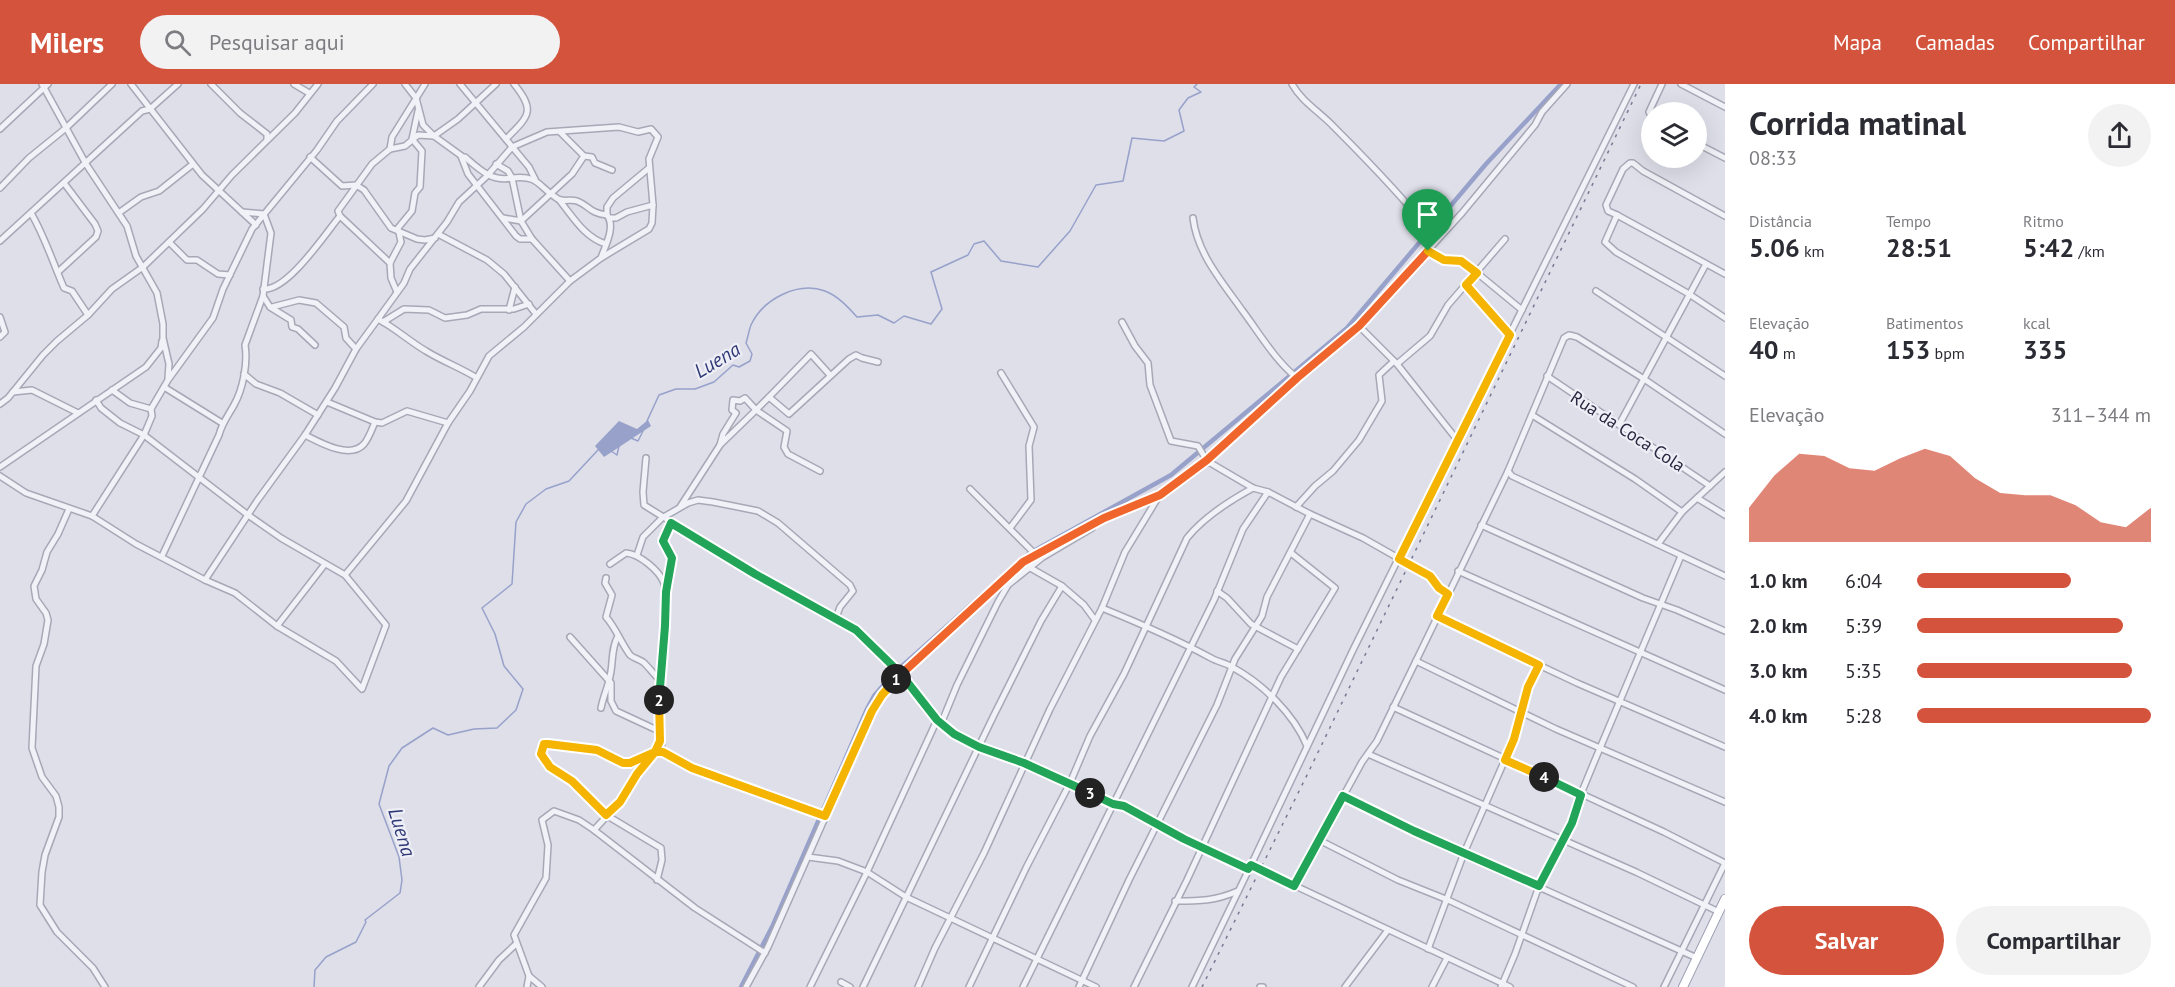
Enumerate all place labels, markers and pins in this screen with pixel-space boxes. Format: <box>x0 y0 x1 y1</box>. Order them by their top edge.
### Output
pin <box>1402 189 1453 251</box>
pin: 1 <box>881 664 911 694</box>
pin: 2 <box>644 685 674 715</box>
pin: 4 <box>1529 762 1559 792</box>
pin: 3 <box>1075 778 1105 808</box>

